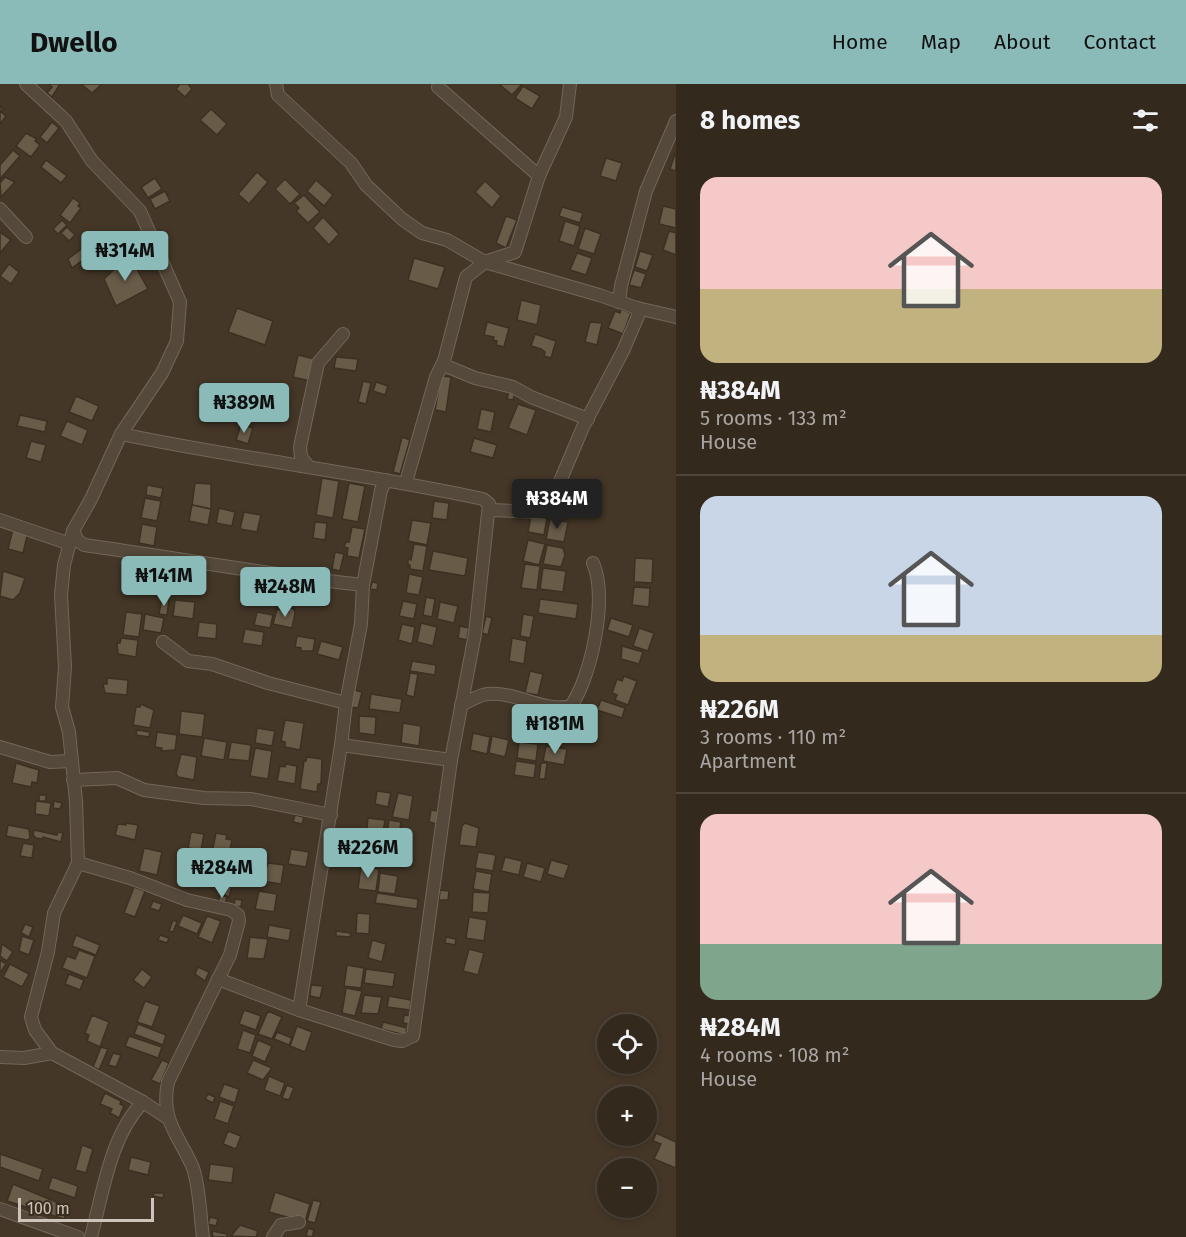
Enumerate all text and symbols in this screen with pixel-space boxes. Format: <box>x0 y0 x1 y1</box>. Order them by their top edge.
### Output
text: Dwello <box>30 26 118 59</box>
text: Home <box>832 29 888 55</box>
text: Map <box>921 29 961 55</box>
text: About <box>994 29 1051 55</box>
text: Contact <box>1084 29 1156 55</box>
icon: filters <box>1129 104 1162 137</box>
text: 8 homes <box>700 105 800 136</box>
icon: home <box>877 216 985 324</box>
pin: ₦314M <box>83 231 167 282</box>
text: ₦314M <box>95 238 155 262</box>
text: ₦384M <box>700 375 781 406</box>
pin: ₦389M <box>202 383 286 434</box>
text: ₦389M <box>213 390 275 414</box>
text: 5 rooms · 133 m² <box>700 406 847 430</box>
text: House <box>700 430 757 454</box>
pin: ₦384M <box>515 479 599 530</box>
text: ₦384M <box>526 486 588 510</box>
icon: home <box>877 535 985 643</box>
pin: ₦141M <box>122 556 206 607</box>
text: ₦141M <box>135 563 193 587</box>
pin: ₦248M <box>243 567 327 618</box>
text: ₦248M <box>254 574 316 598</box>
text: ₦226M <box>700 694 779 725</box>
pin: ₦181M <box>513 704 597 755</box>
text: ₦181M <box>526 711 584 735</box>
text: 3 rooms · 110 m² <box>700 725 846 749</box>
text: Apartment <box>700 749 796 773</box>
pin: ₦226M <box>326 828 410 879</box>
text: ₦226M <box>338 835 398 859</box>
pin: ₦284M <box>180 848 264 899</box>
icon: home <box>877 853 985 961</box>
text: ₦284M <box>191 855 253 879</box>
text: ₦284M <box>700 1012 781 1043</box>
map controls <box>597 1014 657 1218</box>
button: locate <box>597 1014 657 1074</box>
text: 4 rooms · 108 m² <box>700 1043 849 1067</box>
text: House <box>700 1067 757 1091</box>
button: + <box>597 1086 657 1146</box>
button: − <box>597 1158 657 1218</box>
scale bar <box>18 1195 154 1222</box>
text: 100 m <box>27 1199 70 1218</box>

